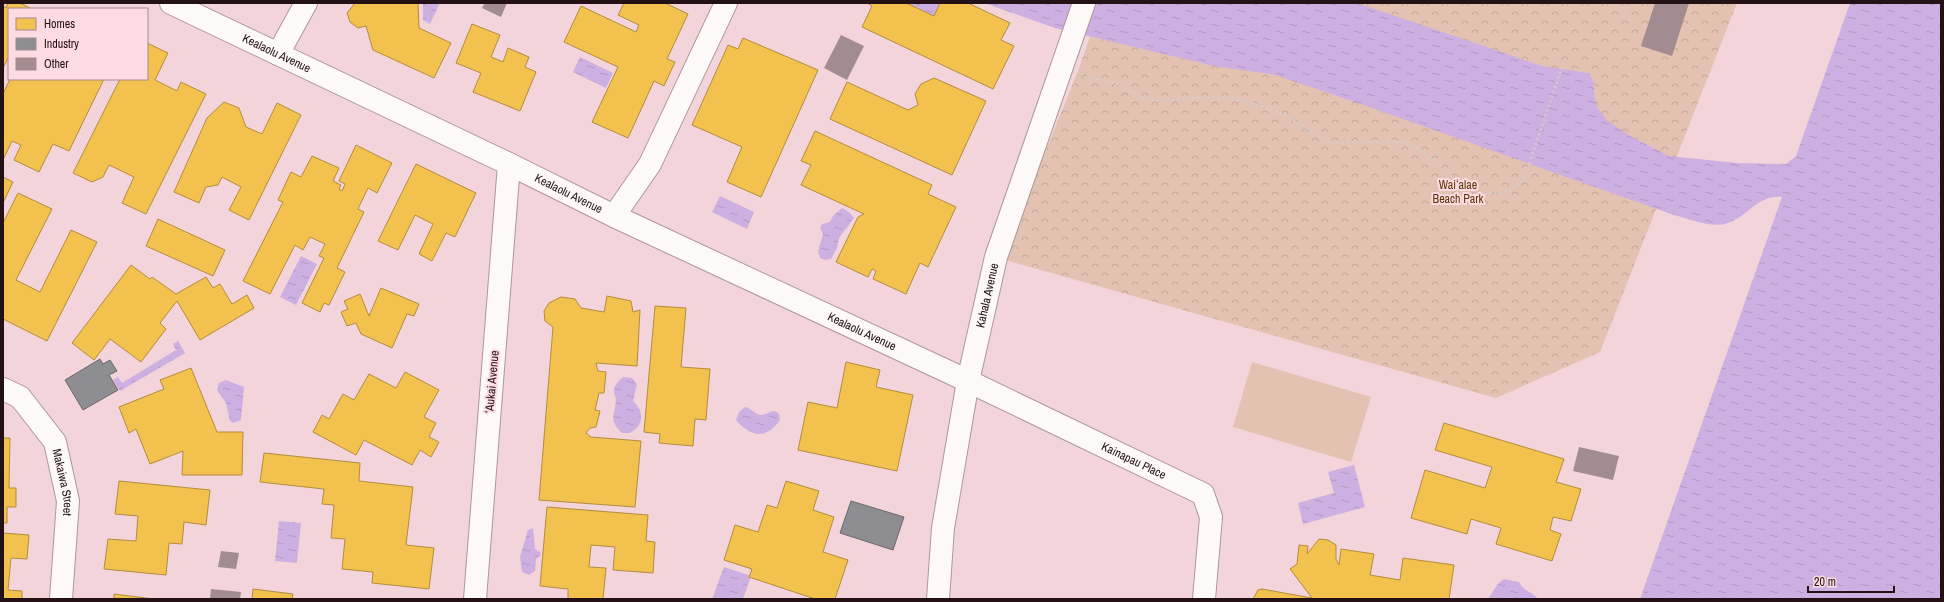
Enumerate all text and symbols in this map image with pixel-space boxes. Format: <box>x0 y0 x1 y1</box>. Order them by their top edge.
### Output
legend <box>8 8 148 80</box>
text: Homes <box>44 16 75 32</box>
street label: Kealaolu Avenue <box>240 30 313 76</box>
text: Industry <box>44 36 79 52</box>
text: Other <box>44 56 69 72</box>
street label: Kealaolu Avenue <box>532 170 605 217</box>
park label: Waiʻalae Beach Park <box>1433 177 1484 207</box>
street label: Kahala Avenue <box>972 261 1002 329</box>
street label: Kealaolu Avenue <box>825 309 899 354</box>
street label: ʻAukai Avenue <box>481 350 503 414</box>
street label: Kainapau Place <box>1099 438 1169 483</box>
street label: Makaiwa Street <box>49 447 76 517</box>
scale bar <box>1808 568 1894 594</box>
text: 20 m <box>1814 574 1836 590</box>

